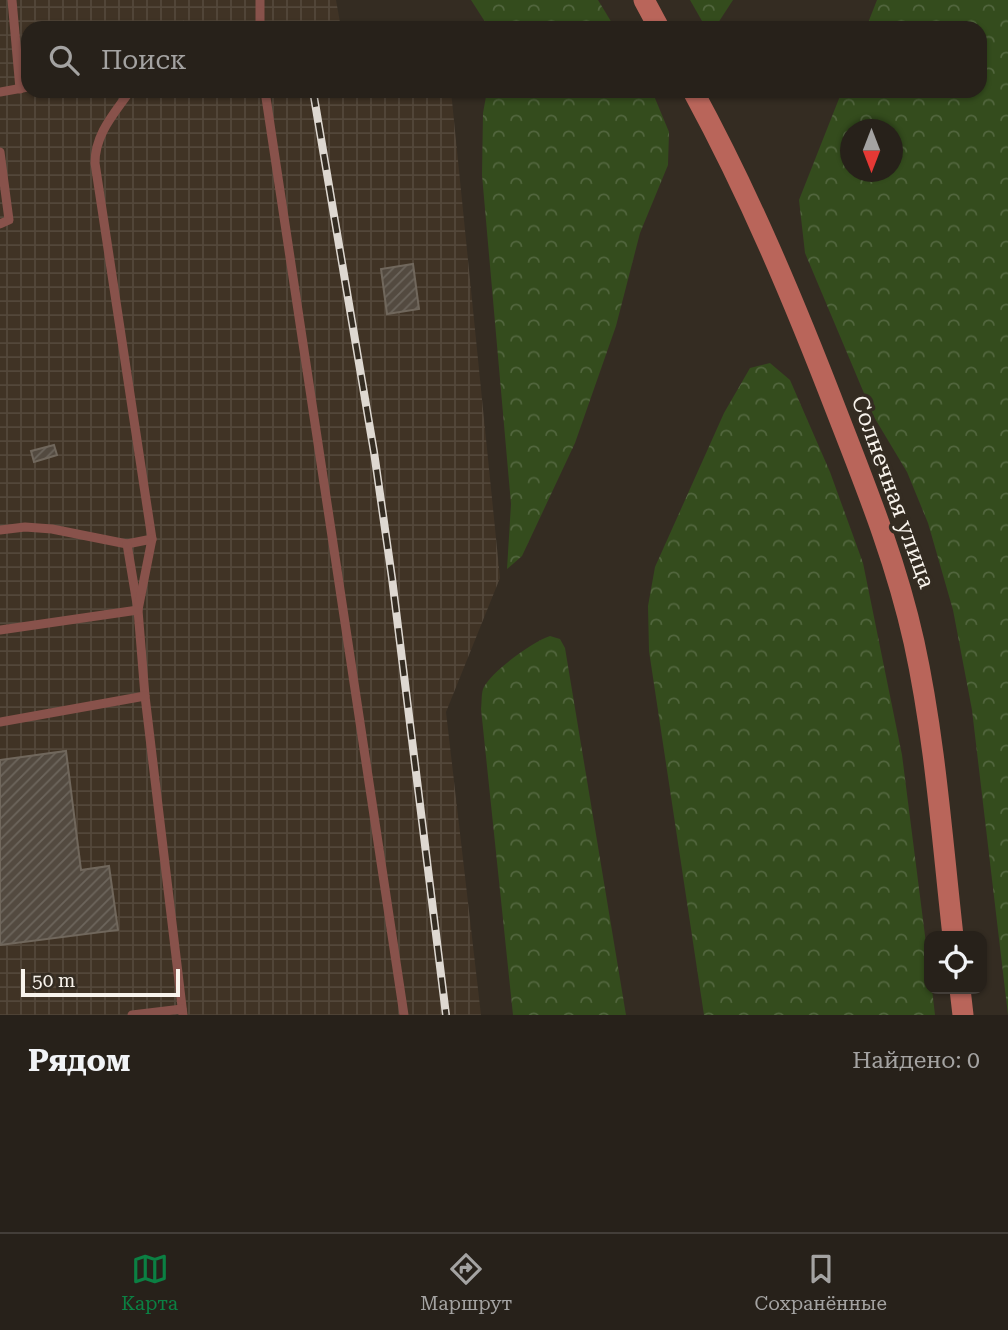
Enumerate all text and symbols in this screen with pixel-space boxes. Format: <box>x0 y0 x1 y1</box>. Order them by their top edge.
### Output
search box <box>21 21 987 98</box>
icon: search <box>45 41 83 79</box>
text: Поиск <box>101 45 187 75</box>
north arrow <box>840 119 903 182</box>
street label: Солнечная улица <box>846 392 941 593</box>
map controls <box>924 931 987 994</box>
button: locate <box>924 931 987 994</box>
scale bar <box>21 966 180 998</box>
text: 50 m <box>32 969 75 992</box>
text: Рядом <box>28 1043 130 1078</box>
text: Найдено: 0 <box>852 1047 980 1074</box>
tab: Карта <box>121 1250 178 1315</box>
tab: Маршрут <box>420 1250 512 1315</box>
tab: Сохранённые <box>755 1250 887 1315</box>

